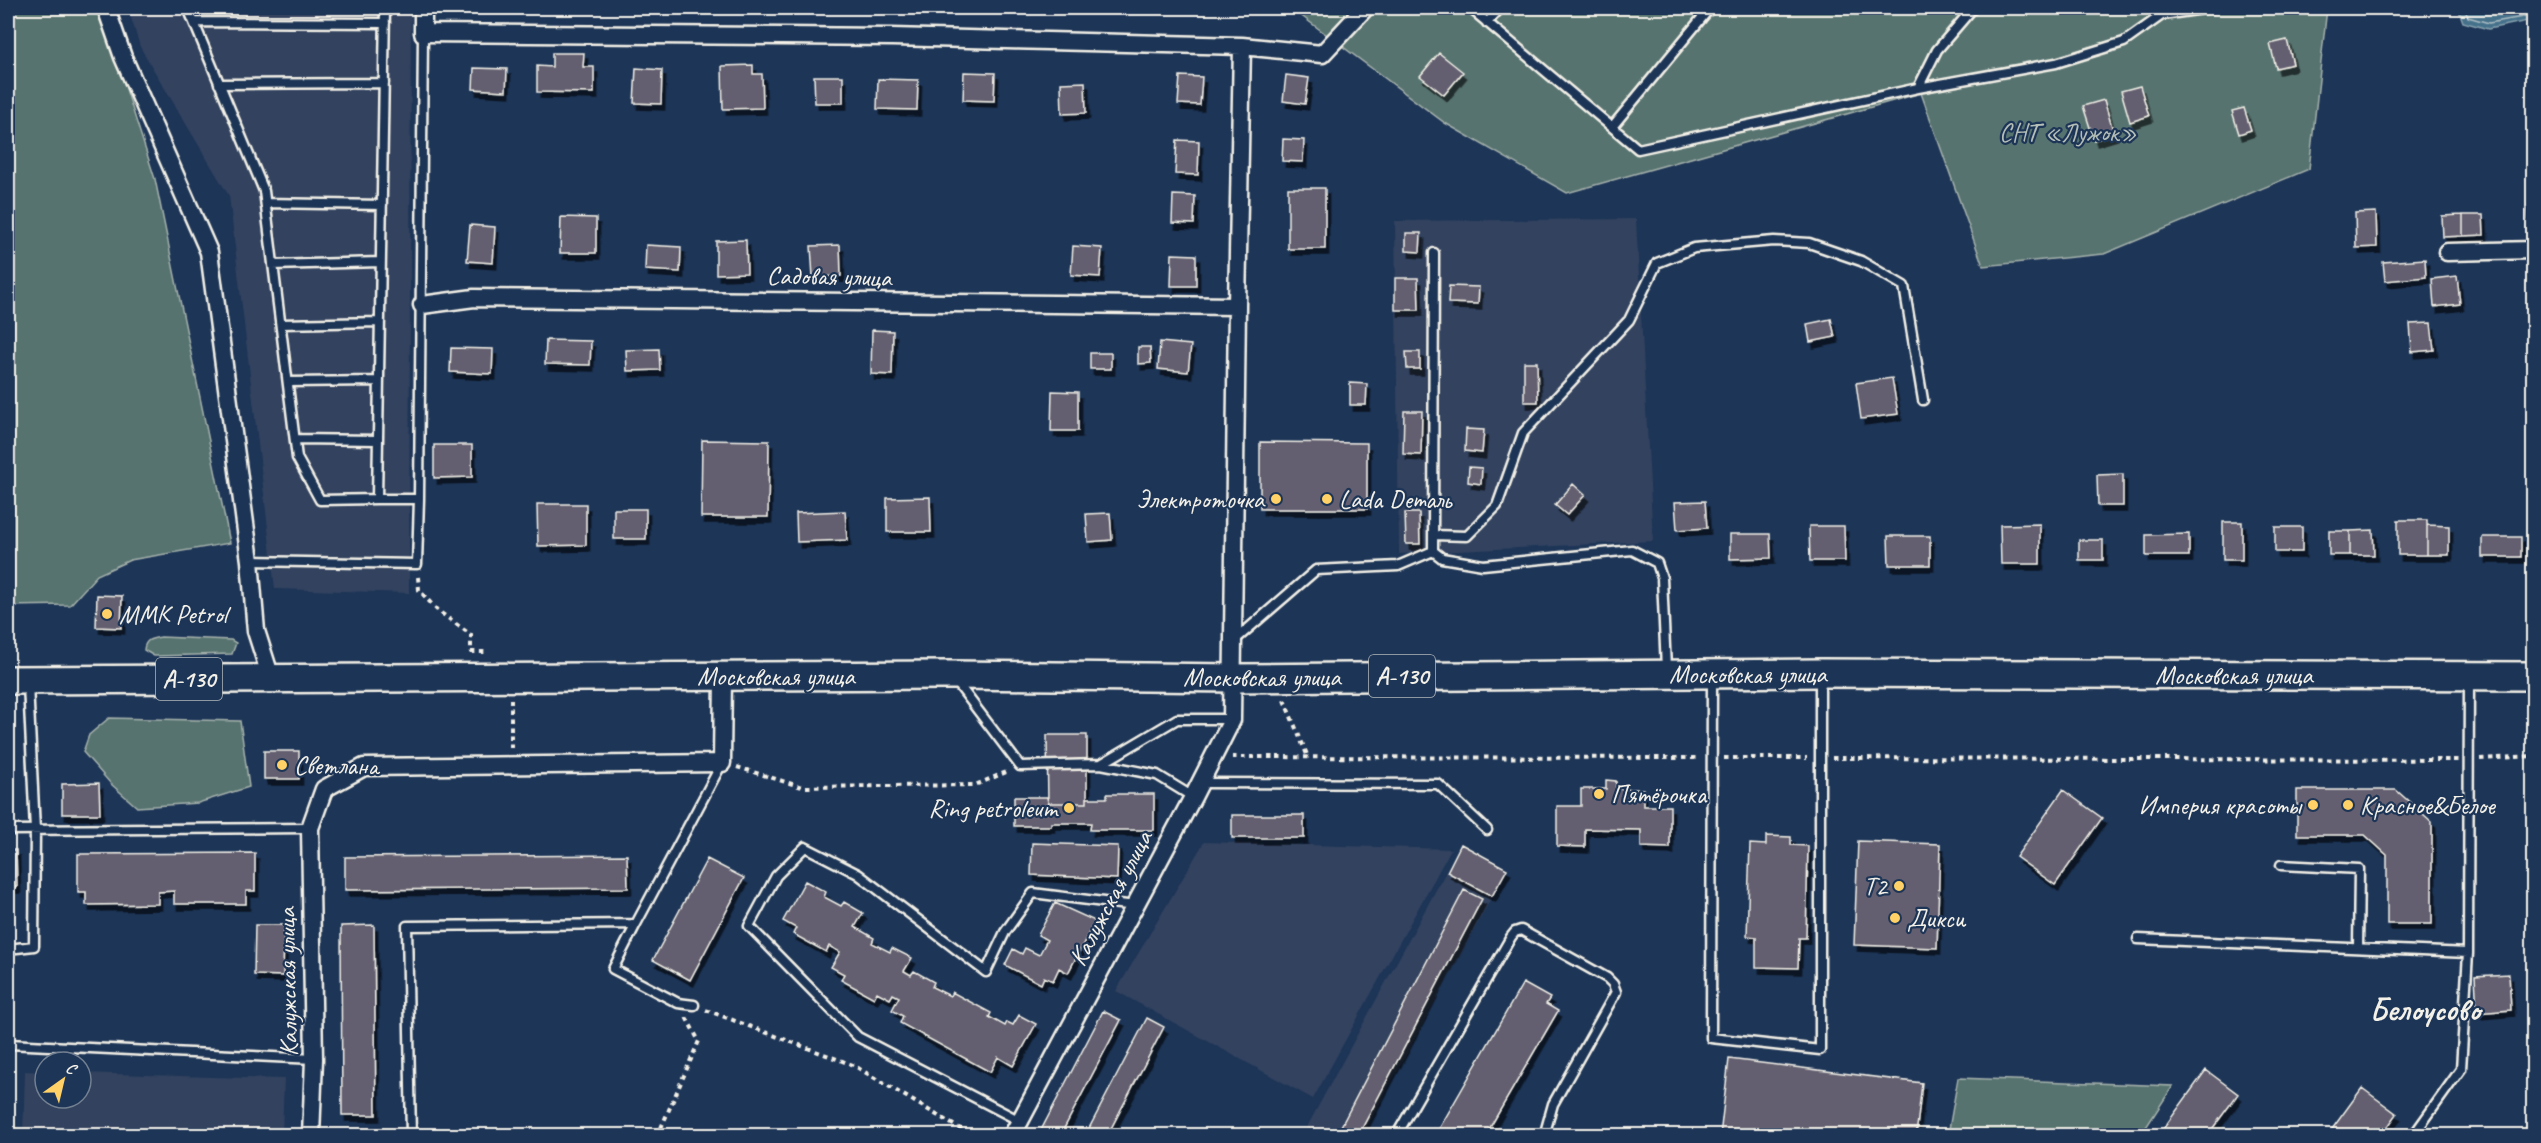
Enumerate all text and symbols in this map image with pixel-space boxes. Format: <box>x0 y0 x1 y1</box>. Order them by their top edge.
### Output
park label: СНТ «Лужок» <box>1999 116 2137 149</box>
street label: Садовая улица <box>766 259 893 294</box>
place label: Электроточка <box>1136 483 1266 516</box>
place label: Lada Dеталь <box>1339 483 1453 516</box>
marker: Электроточка <box>1269 492 1283 506</box>
marker: Lada Dеталь <box>1320 492 1334 506</box>
place label: MMK Petrol <box>119 598 232 631</box>
marker: MMK Petrol <box>100 607 114 621</box>
road number: А-130 <box>1369 655 1435 697</box>
road number: А-130 <box>156 658 222 700</box>
street label: Московская улица <box>1669 658 1828 691</box>
street label: Московская улица <box>2155 659 2314 692</box>
street label: Московская улица <box>697 660 856 693</box>
street label: Московская улица <box>1183 661 1342 694</box>
place label: Светлана <box>294 749 380 782</box>
marker: Светлана <box>275 758 289 772</box>
place label: Пятёрочка <box>1611 778 1708 811</box>
marker: Пятёрочка <box>1592 787 1606 801</box>
place label: Империя красоты <box>2139 789 2303 822</box>
place label: Красное&Белое <box>2360 789 2496 822</box>
place label: Ring petroleum <box>929 792 1059 825</box>
marker: Империя красоты <box>2306 798 2320 812</box>
marker: Красное&Белое <box>2341 798 2355 812</box>
marker: Ring petroleum <box>1062 801 1076 815</box>
street label: Калужская улица <box>1061 823 1161 972</box>
place label: T2 <box>1863 870 1889 903</box>
marker: T2 <box>1892 879 1906 893</box>
place label: Дикси <box>1907 902 1967 935</box>
street label: Калужская улица <box>270 906 305 1057</box>
marker: Дикси <box>1888 911 1902 925</box>
district label: Белоусово <box>2370 989 2484 1030</box>
north arrow <box>33 1050 93 1110</box>
text: С <box>62 1058 81 1080</box>

